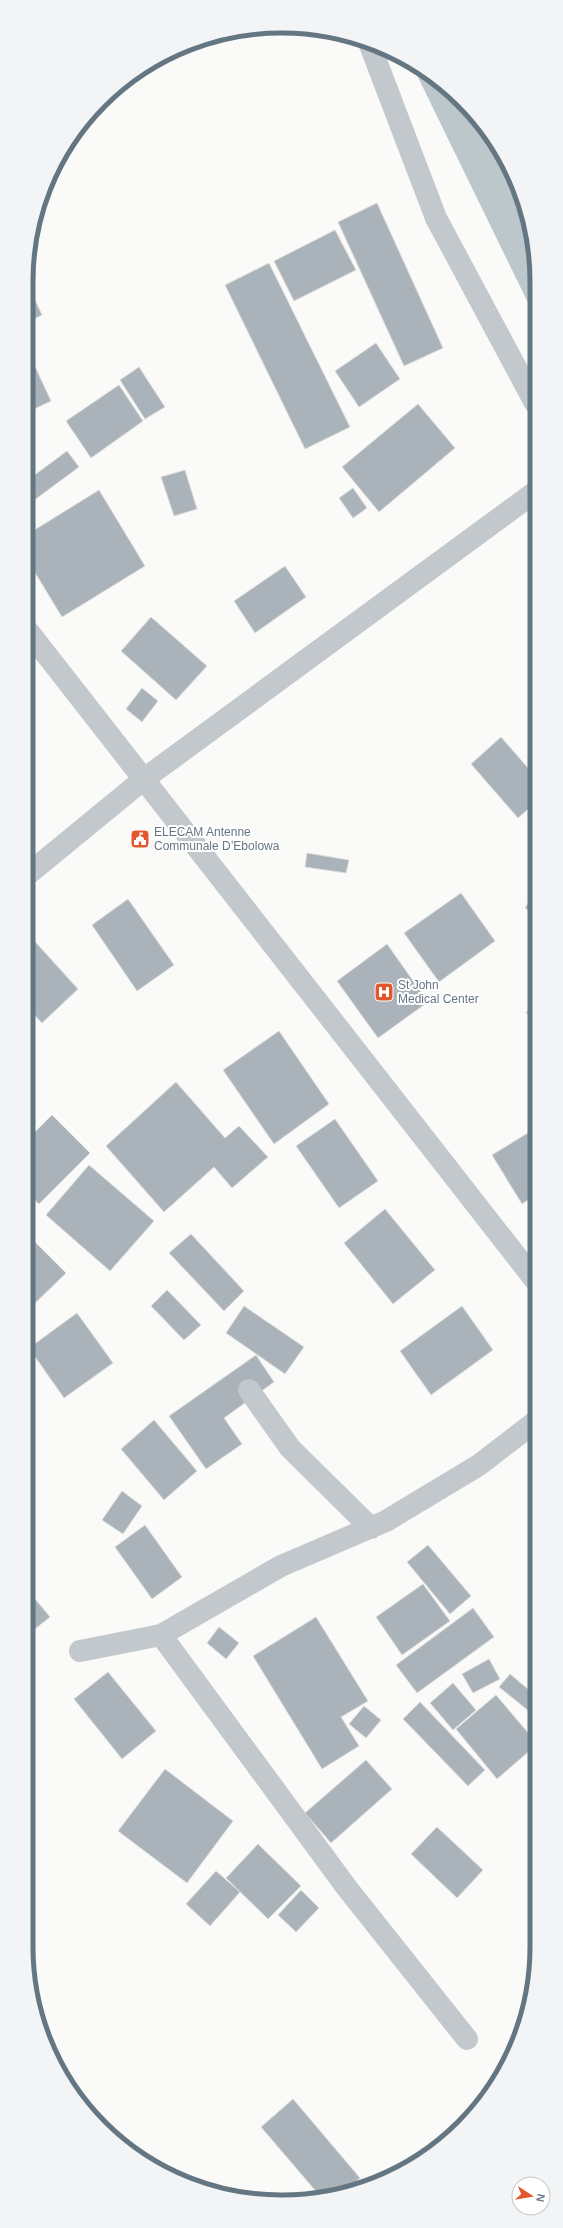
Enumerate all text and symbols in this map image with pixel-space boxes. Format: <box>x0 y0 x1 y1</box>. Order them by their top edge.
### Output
place label: ELECAM Antenne Communale D’Ebolowa <box>154 825 280 853</box>
public building icon: ELECAM Antenne Communale D’Ebolowa <box>129 828 151 850</box>
place label: St John Medical Center <box>398 978 479 1006</box>
hospital icon: St John Medical Center <box>373 981 395 1003</box>
north arrow <box>511 2176 551 2216</box>
text: N <box>534 2193 547 2203</box>

